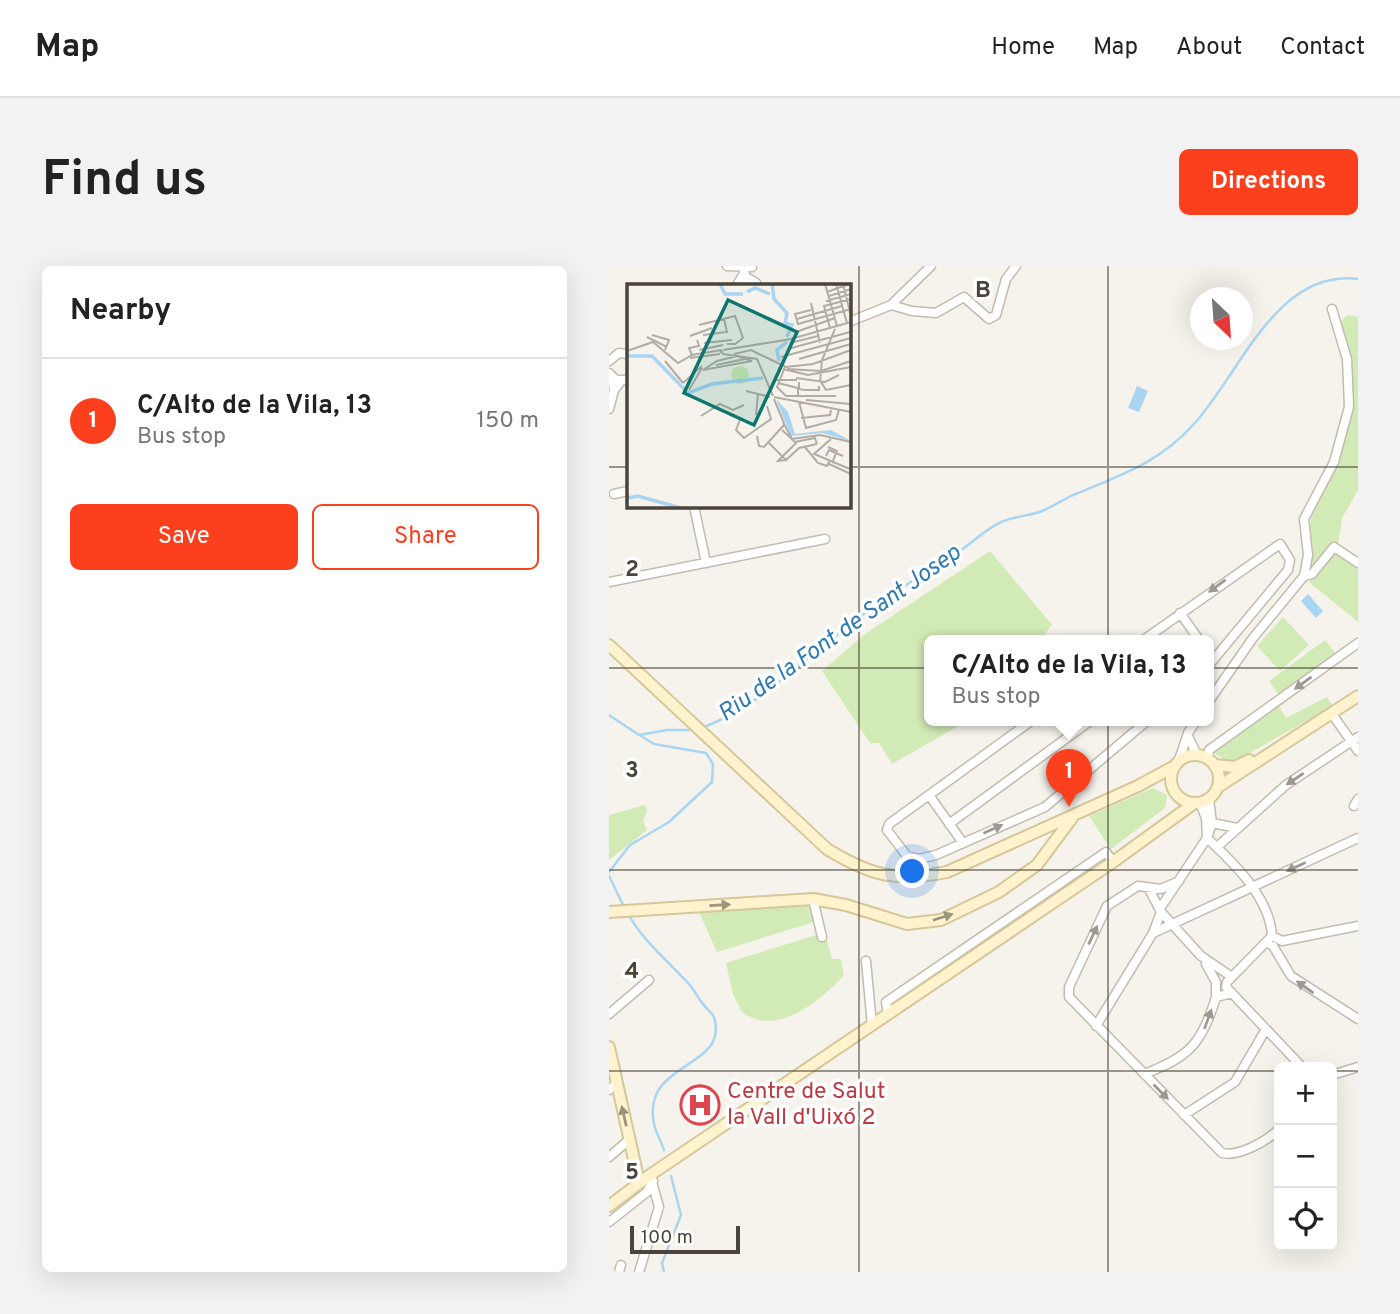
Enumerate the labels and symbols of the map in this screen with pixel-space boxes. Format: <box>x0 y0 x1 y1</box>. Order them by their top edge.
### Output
text: B <box>975 277 991 306</box>
inset map <box>627 284 851 508</box>
north arrow <box>1190 287 1253 350</box>
water label: Riu de la Font de Sant Josep <box>713 538 968 729</box>
text: 2 <box>625 556 639 585</box>
one-way arrow <box>1208 579 1226 593</box>
one-way arrow <box>1294 675 1312 690</box>
pin: 1 <box>1046 749 1092 807</box>
text: 3 <box>625 757 639 786</box>
one-way arrow <box>1286 772 1304 786</box>
one-way arrow <box>983 823 1004 834</box>
your location <box>895 854 929 888</box>
one-way arrow <box>1286 861 1306 873</box>
one-way arrow <box>709 899 731 910</box>
one-way arrow <box>932 911 953 922</box>
one-way arrow <box>1088 924 1099 945</box>
text: 4 <box>625 958 639 987</box>
one-way arrow <box>1296 980 1314 994</box>
one-way arrow <box>1203 1009 1214 1030</box>
place label: Centre de Salut la Vall d'Uixó 2 <box>727 1078 885 1133</box>
one-way arrow <box>1153 1083 1169 1100</box>
hospital icon: Centre de Salut la Vall d'Uixó 2 <box>679 1084 721 1126</box>
one-way arrow <box>619 1105 630 1127</box>
text: 5 <box>625 1159 639 1188</box>
scale bar <box>630 1223 740 1255</box>

